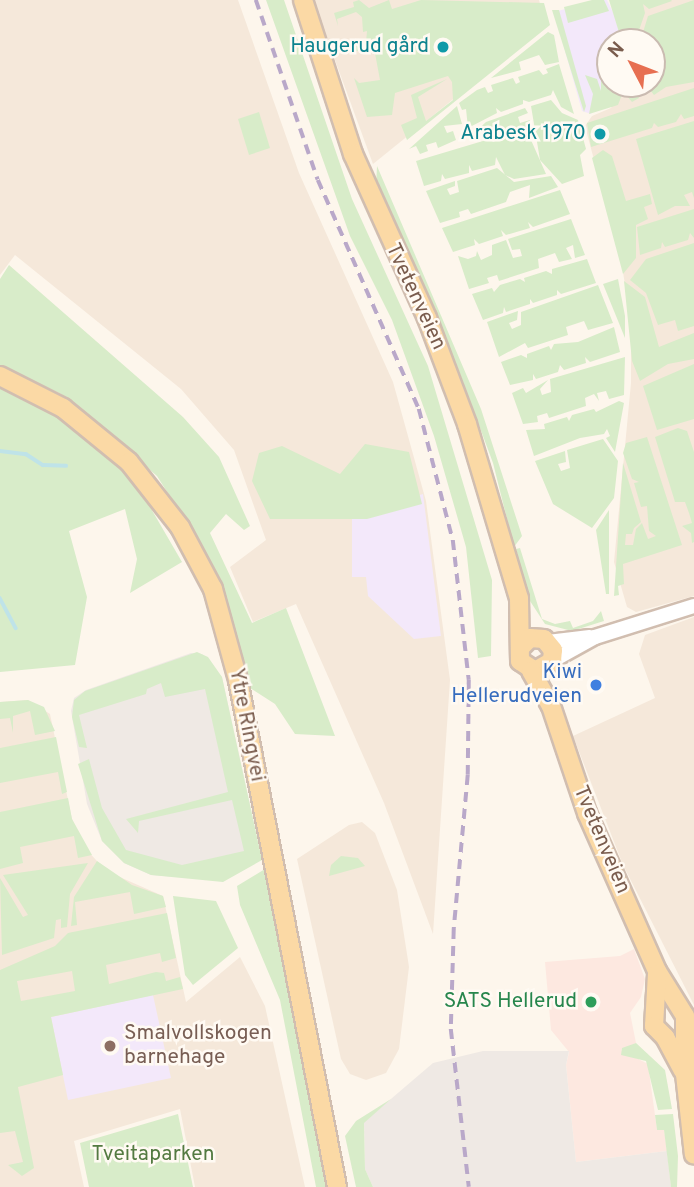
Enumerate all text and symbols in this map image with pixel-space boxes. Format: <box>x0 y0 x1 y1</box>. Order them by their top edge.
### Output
north arrow <box>596 28 666 98</box>
place label: Haugerud gård <box>290 34 429 60</box>
text: N <box>603 37 630 63</box>
marker: Haugerud gård <box>435 39 451 55</box>
place label: Arabesk 1970 <box>460 121 586 147</box>
marker: Arabesk 1970 <box>592 126 608 142</box>
street label: Tvetenveien <box>379 240 451 354</box>
place label: Kiwi Hellerudveien <box>451 660 582 710</box>
street label: Ytre Ringvei <box>223 666 269 784</box>
marker: Kiwi Hellerudveien <box>588 677 604 693</box>
street label: Tvetenveien <box>567 782 635 898</box>
place label: SATS Hellerud <box>444 989 577 1015</box>
marker: SATS Hellerud <box>583 994 599 1010</box>
place label: Smalvollskogen barnehage <box>124 1021 272 1071</box>
marker: Smalvollskogen barnehage <box>102 1038 118 1054</box>
park label: Tveitaparken <box>91 1142 215 1168</box>

